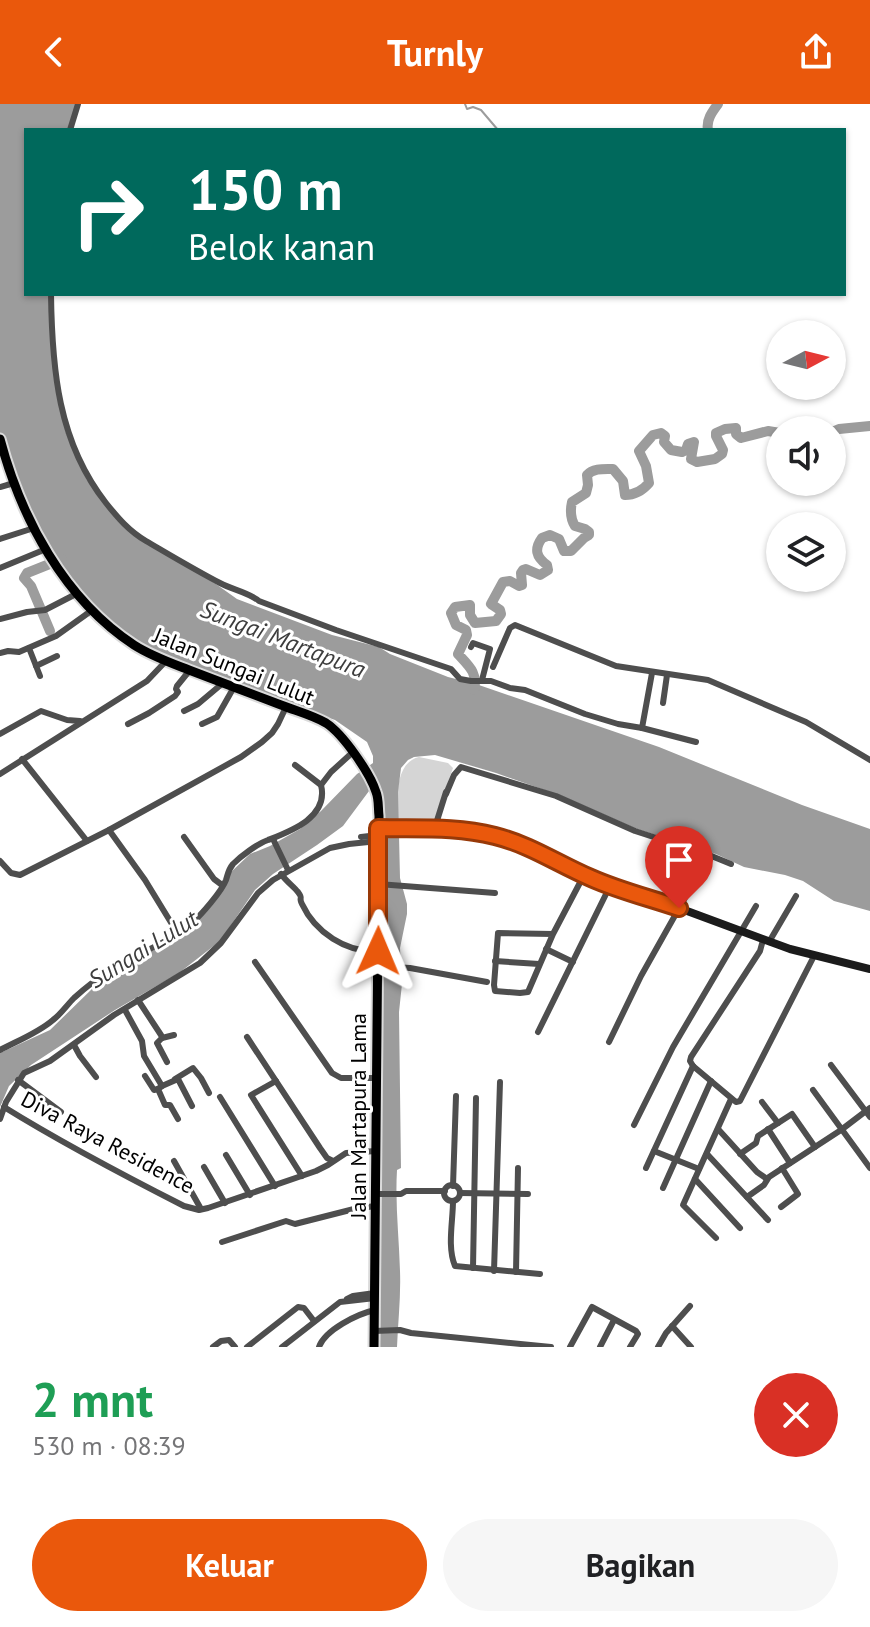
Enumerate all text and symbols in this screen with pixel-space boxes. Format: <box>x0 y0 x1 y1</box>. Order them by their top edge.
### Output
text: Turnly <box>387 29 483 76</box>
icon: back <box>32 30 76 74</box>
icon: share <box>794 30 838 74</box>
text: 150 m <box>188 153 343 225</box>
icon: right <box>56 160 160 264</box>
text: Belok kanan <box>188 223 375 270</box>
north arrow <box>766 320 846 400</box>
map controls <box>766 320 846 592</box>
button: sound <box>766 416 846 496</box>
button: layers <box>766 512 846 592</box>
water label: Sungai Martapura <box>196 593 370 685</box>
street label: Jalan Sungai Lulut <box>148 621 319 711</box>
pin <box>645 826 713 908</box>
icon: arrive <box>657 838 701 882</box>
water label: Sungai Lulut <box>82 902 205 995</box>
position arrow <box>336 909 420 993</box>
street label: Jalan Martapura Lama <box>344 1013 372 1220</box>
street label: Diva Raya Residence <box>16 1084 200 1200</box>
text: 2 mnt <box>32 1368 153 1430</box>
button: close <box>754 1373 838 1457</box>
text: 530 m · 08:39 <box>32 1429 186 1462</box>
button: Keluar <box>32 1519 427 1611</box>
button: Bagikan <box>443 1519 838 1611</box>

